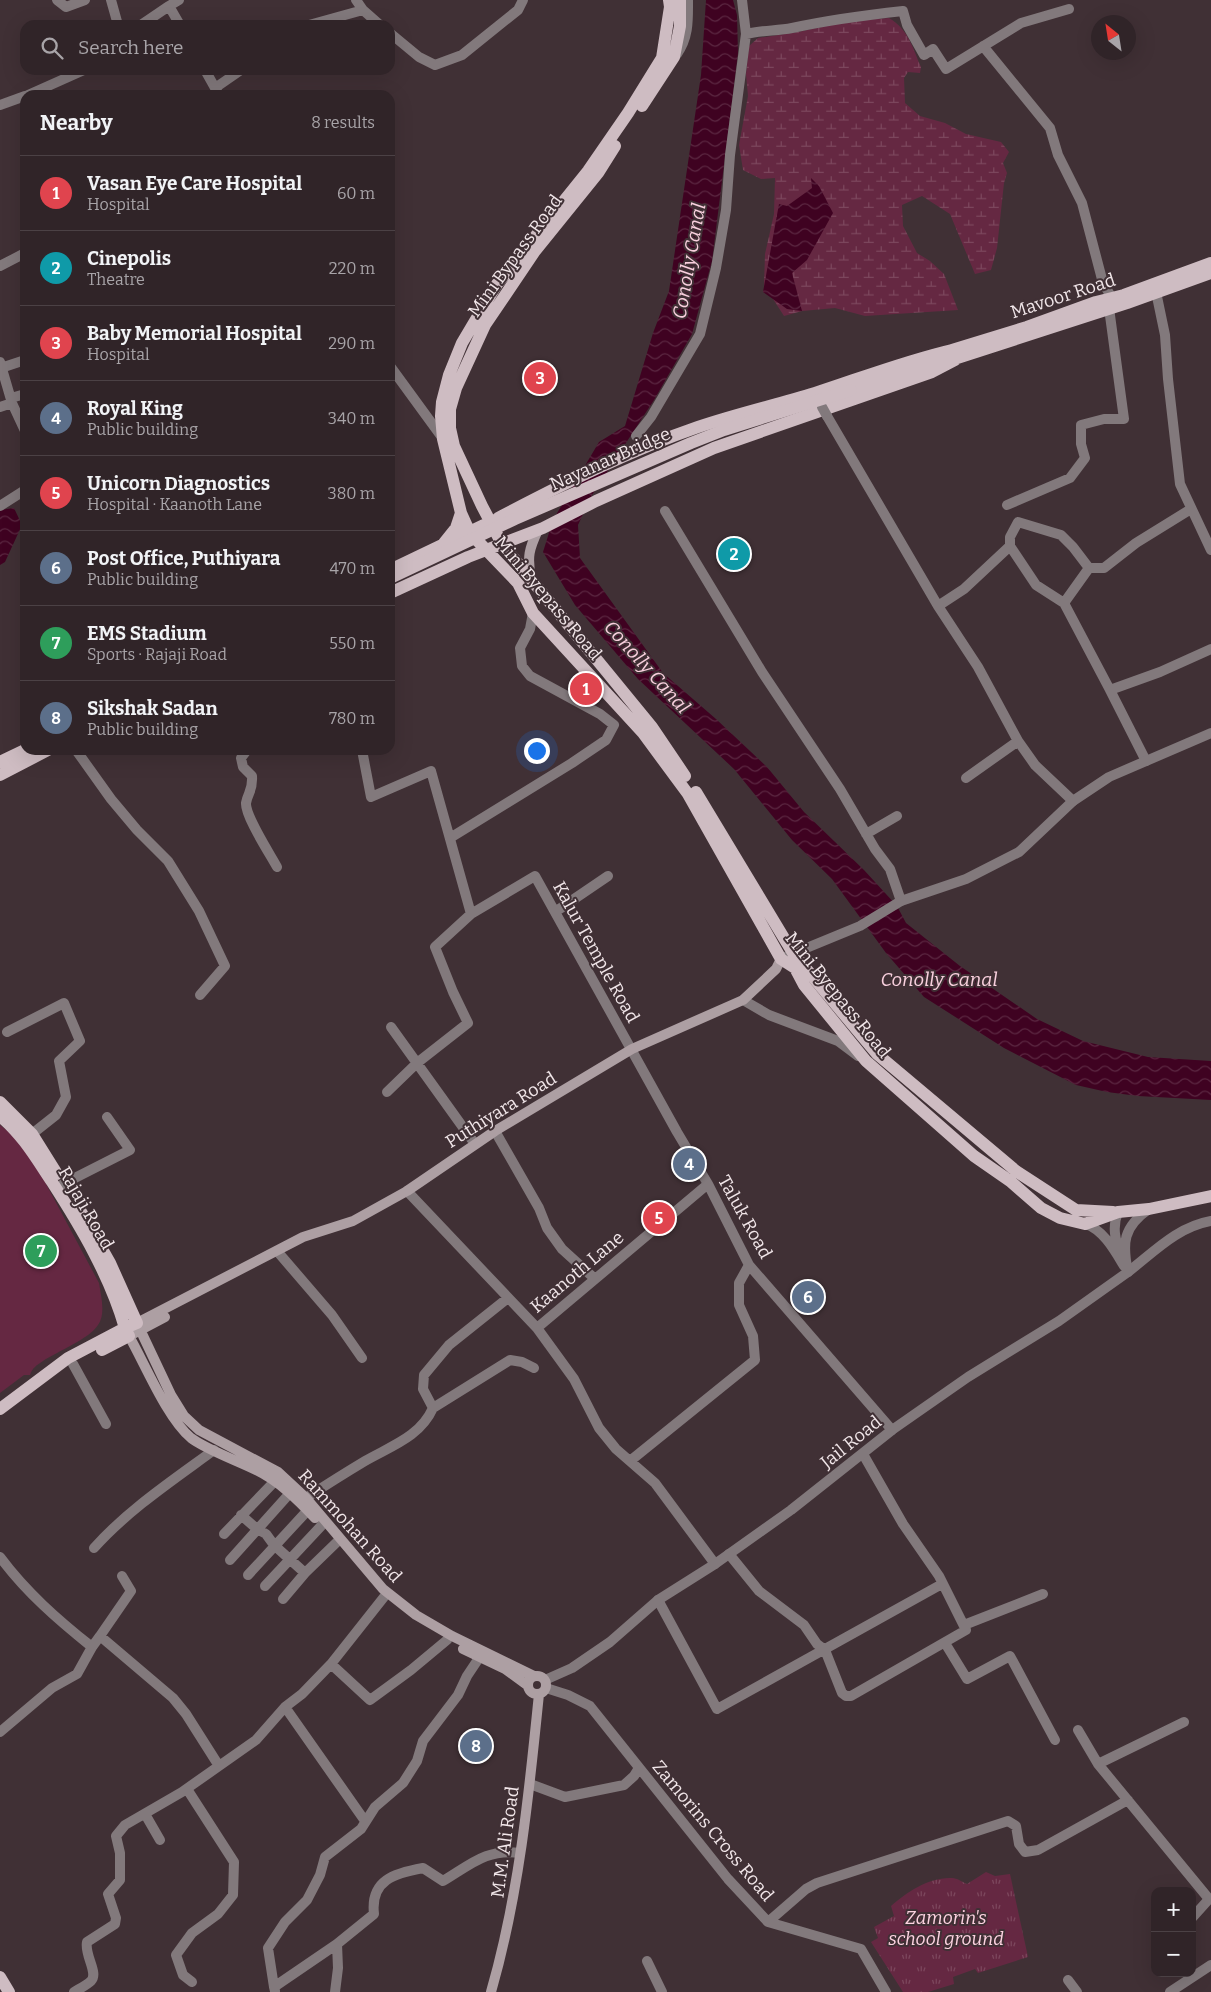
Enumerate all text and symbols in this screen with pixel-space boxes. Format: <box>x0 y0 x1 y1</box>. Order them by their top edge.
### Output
north arrow <box>1091 15 1136 60</box>
search box <box>20 20 395 75</box>
icon: search <box>38 34 66 62</box>
text: Search here <box>78 36 183 59</box>
text: Nearby <box>40 110 113 136</box>
text: 8 results <box>311 113 375 132</box>
text: Vasan Eye Care Hospital <box>87 172 302 195</box>
text: 1 <box>53 184 59 203</box>
text: 60 m <box>337 184 375 203</box>
street label: Mini Bypass Road <box>463 190 567 322</box>
text: Hospital <box>87 195 150 214</box>
water label: Conolly Canal <box>668 201 710 321</box>
text: Cinepolis <box>87 247 171 270</box>
text: 2 <box>51 259 61 278</box>
text: 220 m <box>329 259 375 278</box>
street label: Mavoor Road <box>1008 269 1118 323</box>
text: Theatre <box>87 270 145 289</box>
text: Baby Memorial Hospital <box>87 322 302 345</box>
text: 3 <box>51 334 61 353</box>
text: 290 m <box>328 334 375 353</box>
text: Hospital <box>87 345 150 364</box>
pin: 3 <box>524 359 556 397</box>
text: Royal King <box>87 397 183 420</box>
text: 4 <box>51 409 61 428</box>
text: 340 m <box>328 409 375 428</box>
text: Public building <box>87 420 198 439</box>
street label: Nayanar Bridge <box>546 423 674 495</box>
text: Unicorn Diagnostics <box>87 472 270 495</box>
text: 5 <box>52 484 60 503</box>
text: 380 m <box>328 484 375 503</box>
text: Hospital · Kaanoth Lane <box>87 495 262 514</box>
street label: Mini Byepass Road <box>490 531 607 665</box>
pin: 2 <box>718 535 750 573</box>
text: Post Office, Puthiyara <box>87 547 280 570</box>
text: 6 <box>51 559 61 578</box>
text: 470 m <box>329 559 375 578</box>
text: Public building <box>87 570 198 589</box>
water label: Conolly Canal <box>599 616 695 718</box>
text: EMS Stadium <box>87 622 207 645</box>
text: 7 <box>52 634 60 653</box>
text: 550 m <box>329 634 375 653</box>
text: Sports · Rajaji Road <box>87 645 227 664</box>
pin: 1 <box>570 670 602 708</box>
text: Sikshak Sadan <box>87 697 218 720</box>
text: 8 <box>51 709 61 728</box>
text: 780 m <box>329 709 375 728</box>
text: Public building <box>87 720 198 739</box>
your location <box>524 738 550 764</box>
street label: Kalur Temple Road <box>548 878 644 1027</box>
street label: Mini Byepass Road <box>780 928 896 1063</box>
water label: Conolly Canal <box>880 968 998 991</box>
street label: Puthiyara Road <box>442 1067 561 1153</box>
pin: 4 <box>673 1145 705 1183</box>
street label: Rajaji Road <box>53 1163 119 1254</box>
street label: Taluk Road <box>713 1172 777 1263</box>
pin: 5 <box>643 1199 675 1237</box>
street label: Kaanoth Lane <box>526 1226 628 1318</box>
pin: 7 <box>25 1232 57 1270</box>
pin: 6 <box>792 1278 824 1316</box>
street label: Jail Road <box>815 1411 886 1474</box>
street label: Rammohan Road <box>293 1465 407 1587</box>
pin: 8 <box>460 1727 492 1765</box>
street label: Zamorins Cross Road <box>648 1756 779 1906</box>
street label: M.M. Ali Road <box>486 1785 524 1899</box>
map controls <box>1151 1887 1196 1977</box>
button: + <box>1151 1887 1196 1932</box>
park label: Zamorin's school ground <box>888 1907 1004 1950</box>
button: − <box>1151 1932 1196 1977</box>

